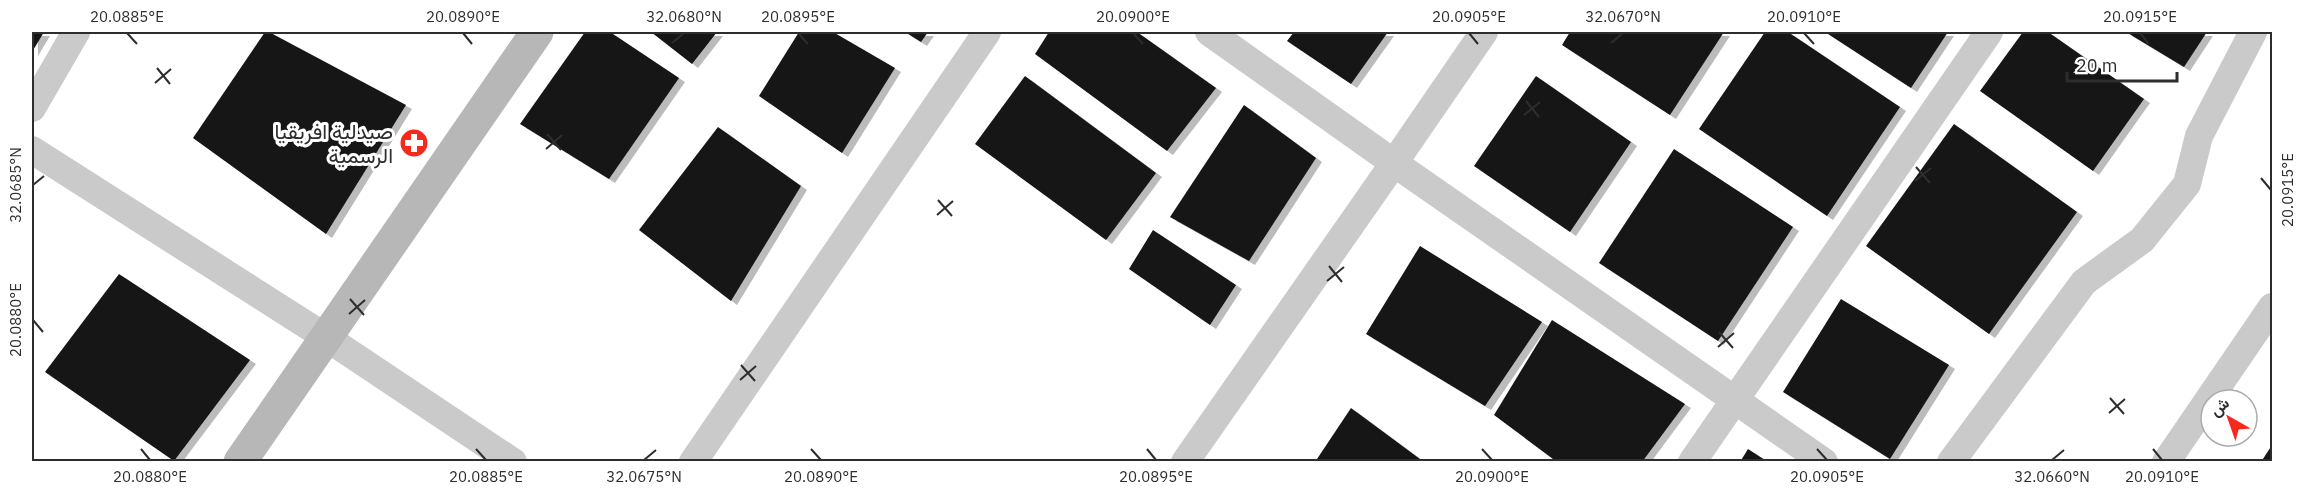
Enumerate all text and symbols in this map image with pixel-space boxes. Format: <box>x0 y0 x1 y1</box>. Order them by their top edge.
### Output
text: 20.0885°E <box>90 7 164 26</box>
text: 20.0890°E <box>426 7 500 26</box>
text: 32.0680°N <box>646 7 722 26</box>
text: 20.0895°E <box>761 7 835 26</box>
text: 20.0900°E <box>1096 7 1170 26</box>
text: 20.0905°E <box>1432 7 1506 26</box>
text: 32.0670°N <box>1585 7 1661 26</box>
text: 20.0910°E <box>1767 7 1841 26</box>
text: 20.0915°E <box>2103 7 2177 26</box>
scale bar <box>2067 45 2176 83</box>
text: 20 m <box>2076 54 2118 77</box>
place label: صيدلية افريقيا الرسمية <box>274 117 393 169</box>
pharmacy icon: صيدلية افريقيا الرسمية <box>398 127 430 159</box>
text: 32.0685°N <box>6 147 25 223</box>
text: 20.0915°E <box>2278 153 2297 227</box>
text: 20.0880°E <box>6 283 25 357</box>
north arrow <box>2199 388 2259 448</box>
text: ش <box>2206 393 2233 420</box>
text: 20.0880°E <box>113 467 187 486</box>
text: 20.0885°E <box>449 467 523 486</box>
text: 32.0675°N <box>606 467 682 486</box>
text: 20.0890°E <box>784 467 858 486</box>
text: 20.0895°E <box>1119 467 1193 486</box>
text: 20.0900°E <box>1455 467 1529 486</box>
text: 20.0905°E <box>1790 467 1864 486</box>
text: 32.0660°N <box>2014 467 2090 486</box>
text: 20.0910°E <box>2125 467 2199 486</box>

